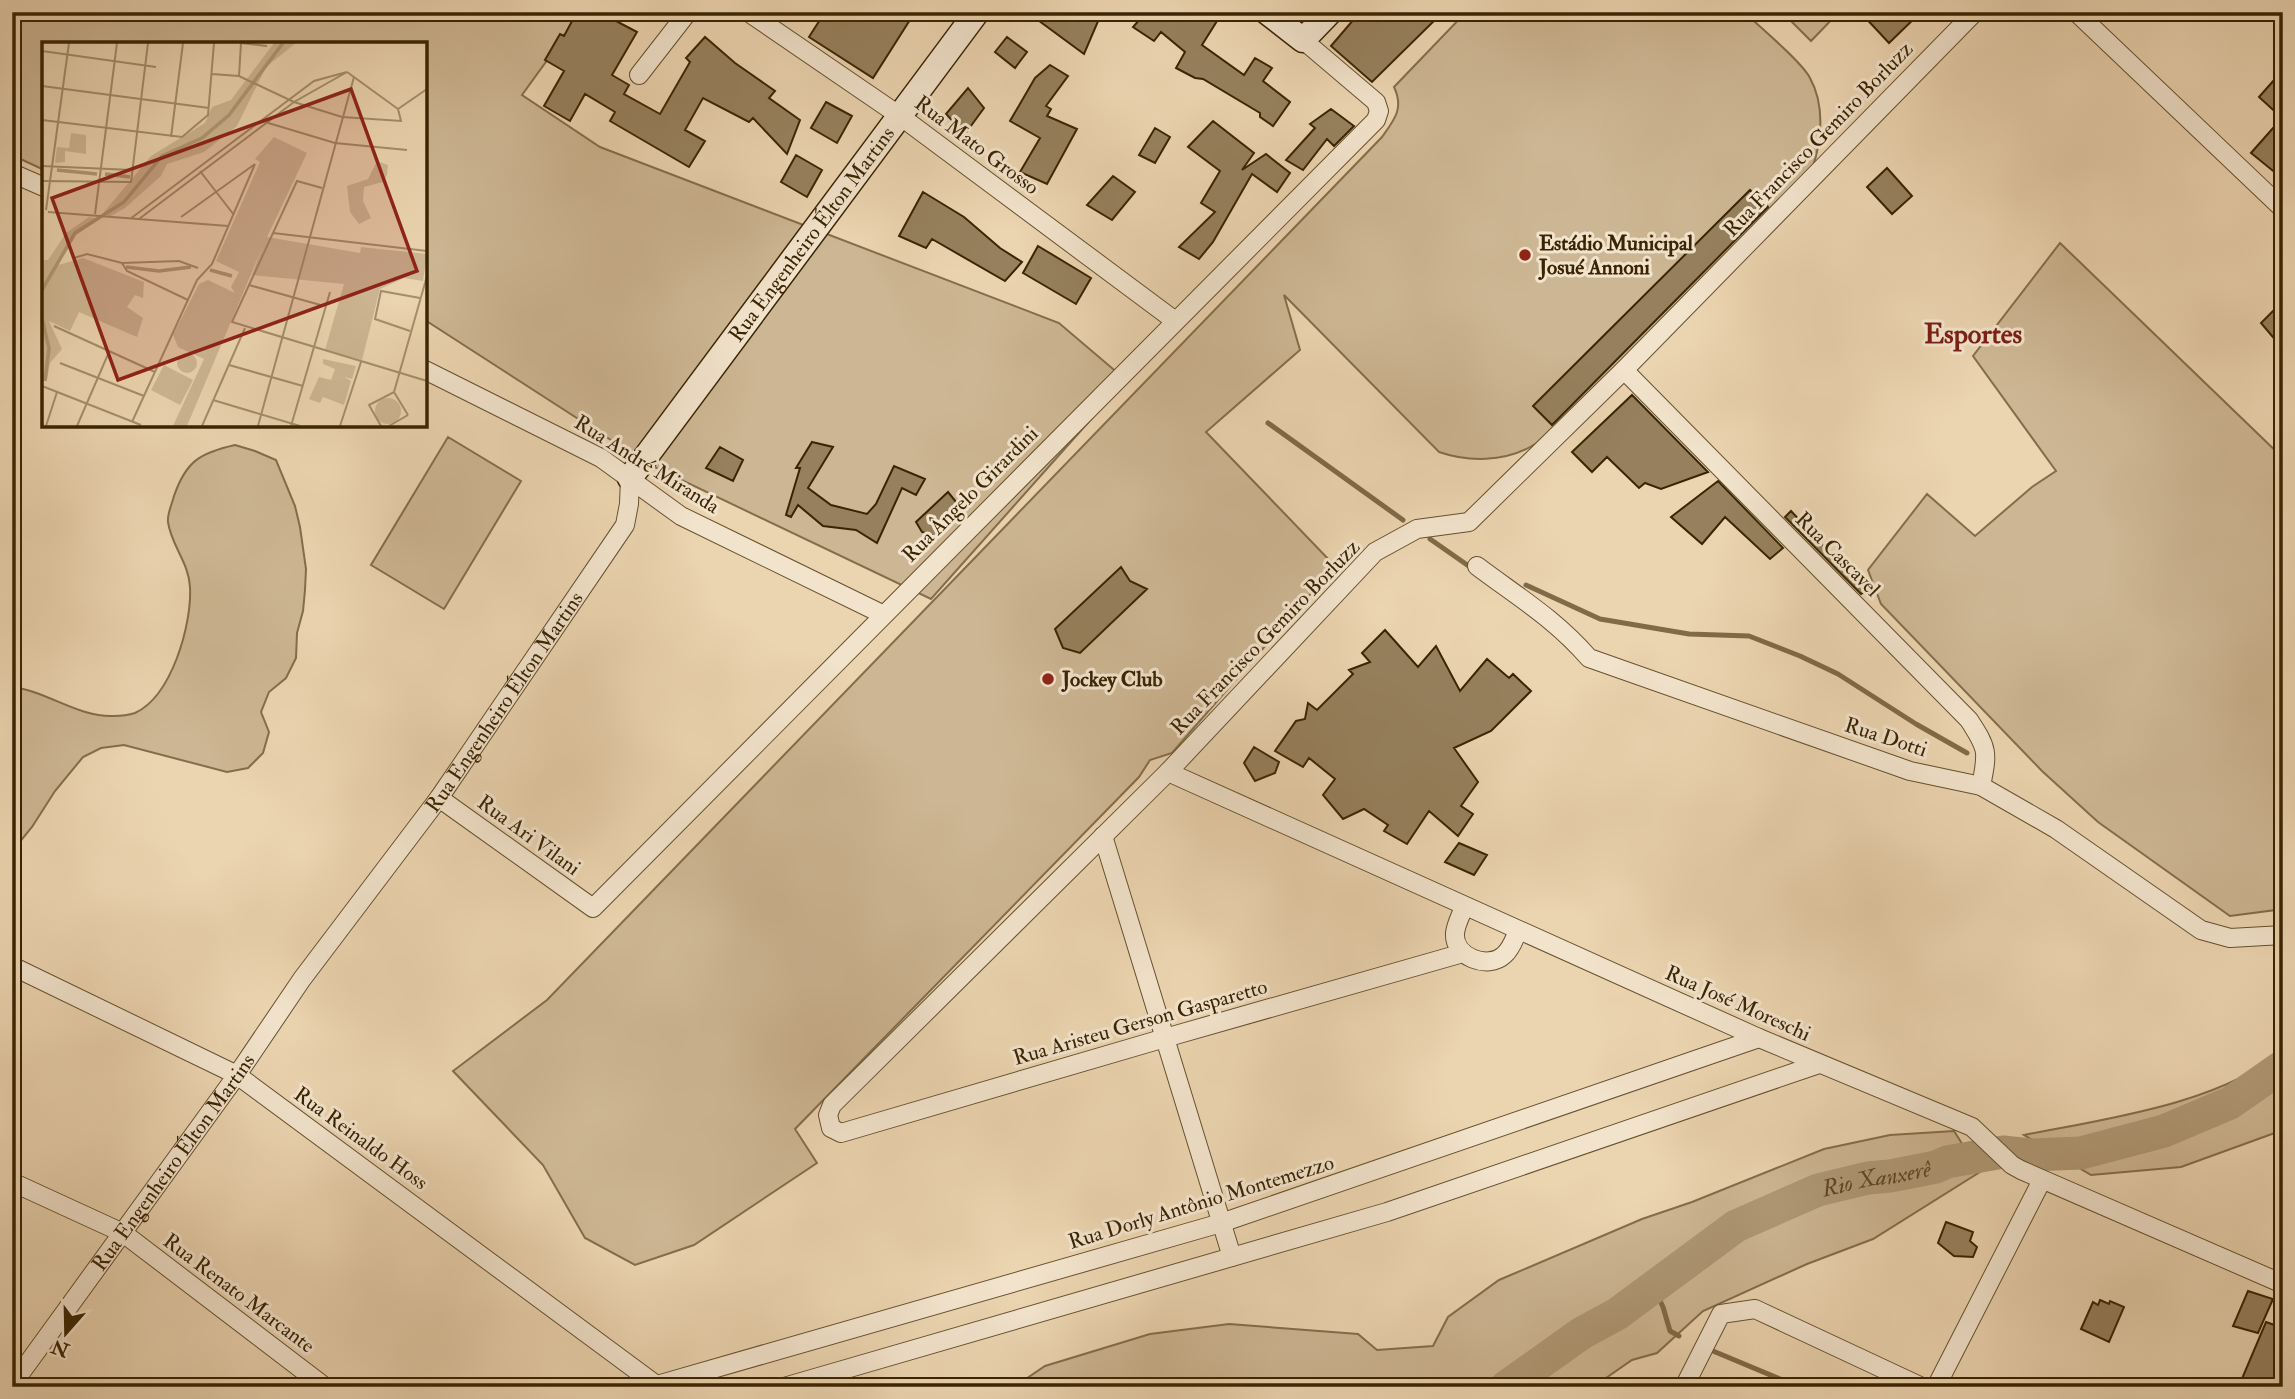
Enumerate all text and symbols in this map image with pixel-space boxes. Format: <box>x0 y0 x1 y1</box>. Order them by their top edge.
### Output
street label: Rua Francisco Gemiro Borluzz <box>1718 36 1919 243</box>
inset map <box>42 42 427 427</box>
street label: Rua Mato Grosso <box>909 90 1044 201</box>
street label: Rua Engenheiro Élton Martins <box>723 121 901 348</box>
place label: Estádio Municipal Josué Annoni <box>1538 230 1694 281</box>
marker: Estádio Municipal Josué Annoni <box>1517 247 1533 263</box>
district label: Esportes <box>1924 317 2022 352</box>
street label: Rua André Miranda <box>569 409 725 520</box>
street label: Rua Ângelo Girardini <box>897 420 1044 568</box>
street label: Rua Cascavel <box>1789 506 1886 603</box>
street label: Rua Francisco Gemiro Borluzz <box>1165 534 1366 741</box>
street label: Rua Engenheiro Élton Martins <box>420 587 590 818</box>
place label: Jockey Club <box>1061 666 1163 693</box>
marker: Jockey Club <box>1040 671 1056 687</box>
street label: Rua Dotti <box>1841 711 1931 764</box>
street label: Rua Ari Vilani <box>472 789 586 882</box>
street label: Rua José Moreschi <box>1661 959 1815 1048</box>
street label: Rua Aristeu Gerson Gasparetto <box>1010 973 1270 1072</box>
street label: Rua Engenheiro Élton Martins <box>86 1049 261 1277</box>
street label: Rua Reinaldo Hoss <box>288 1081 433 1196</box>
street label: Rua Dorly Antônio Montemezzo <box>1065 1149 1337 1256</box>
water label: Rio Xanxerê <box>1818 1154 1934 1204</box>
street label: Rua Renato Marcante <box>157 1228 320 1359</box>
north arrow <box>32 1298 102 1368</box>
text: N <box>48 1334 74 1363</box>

